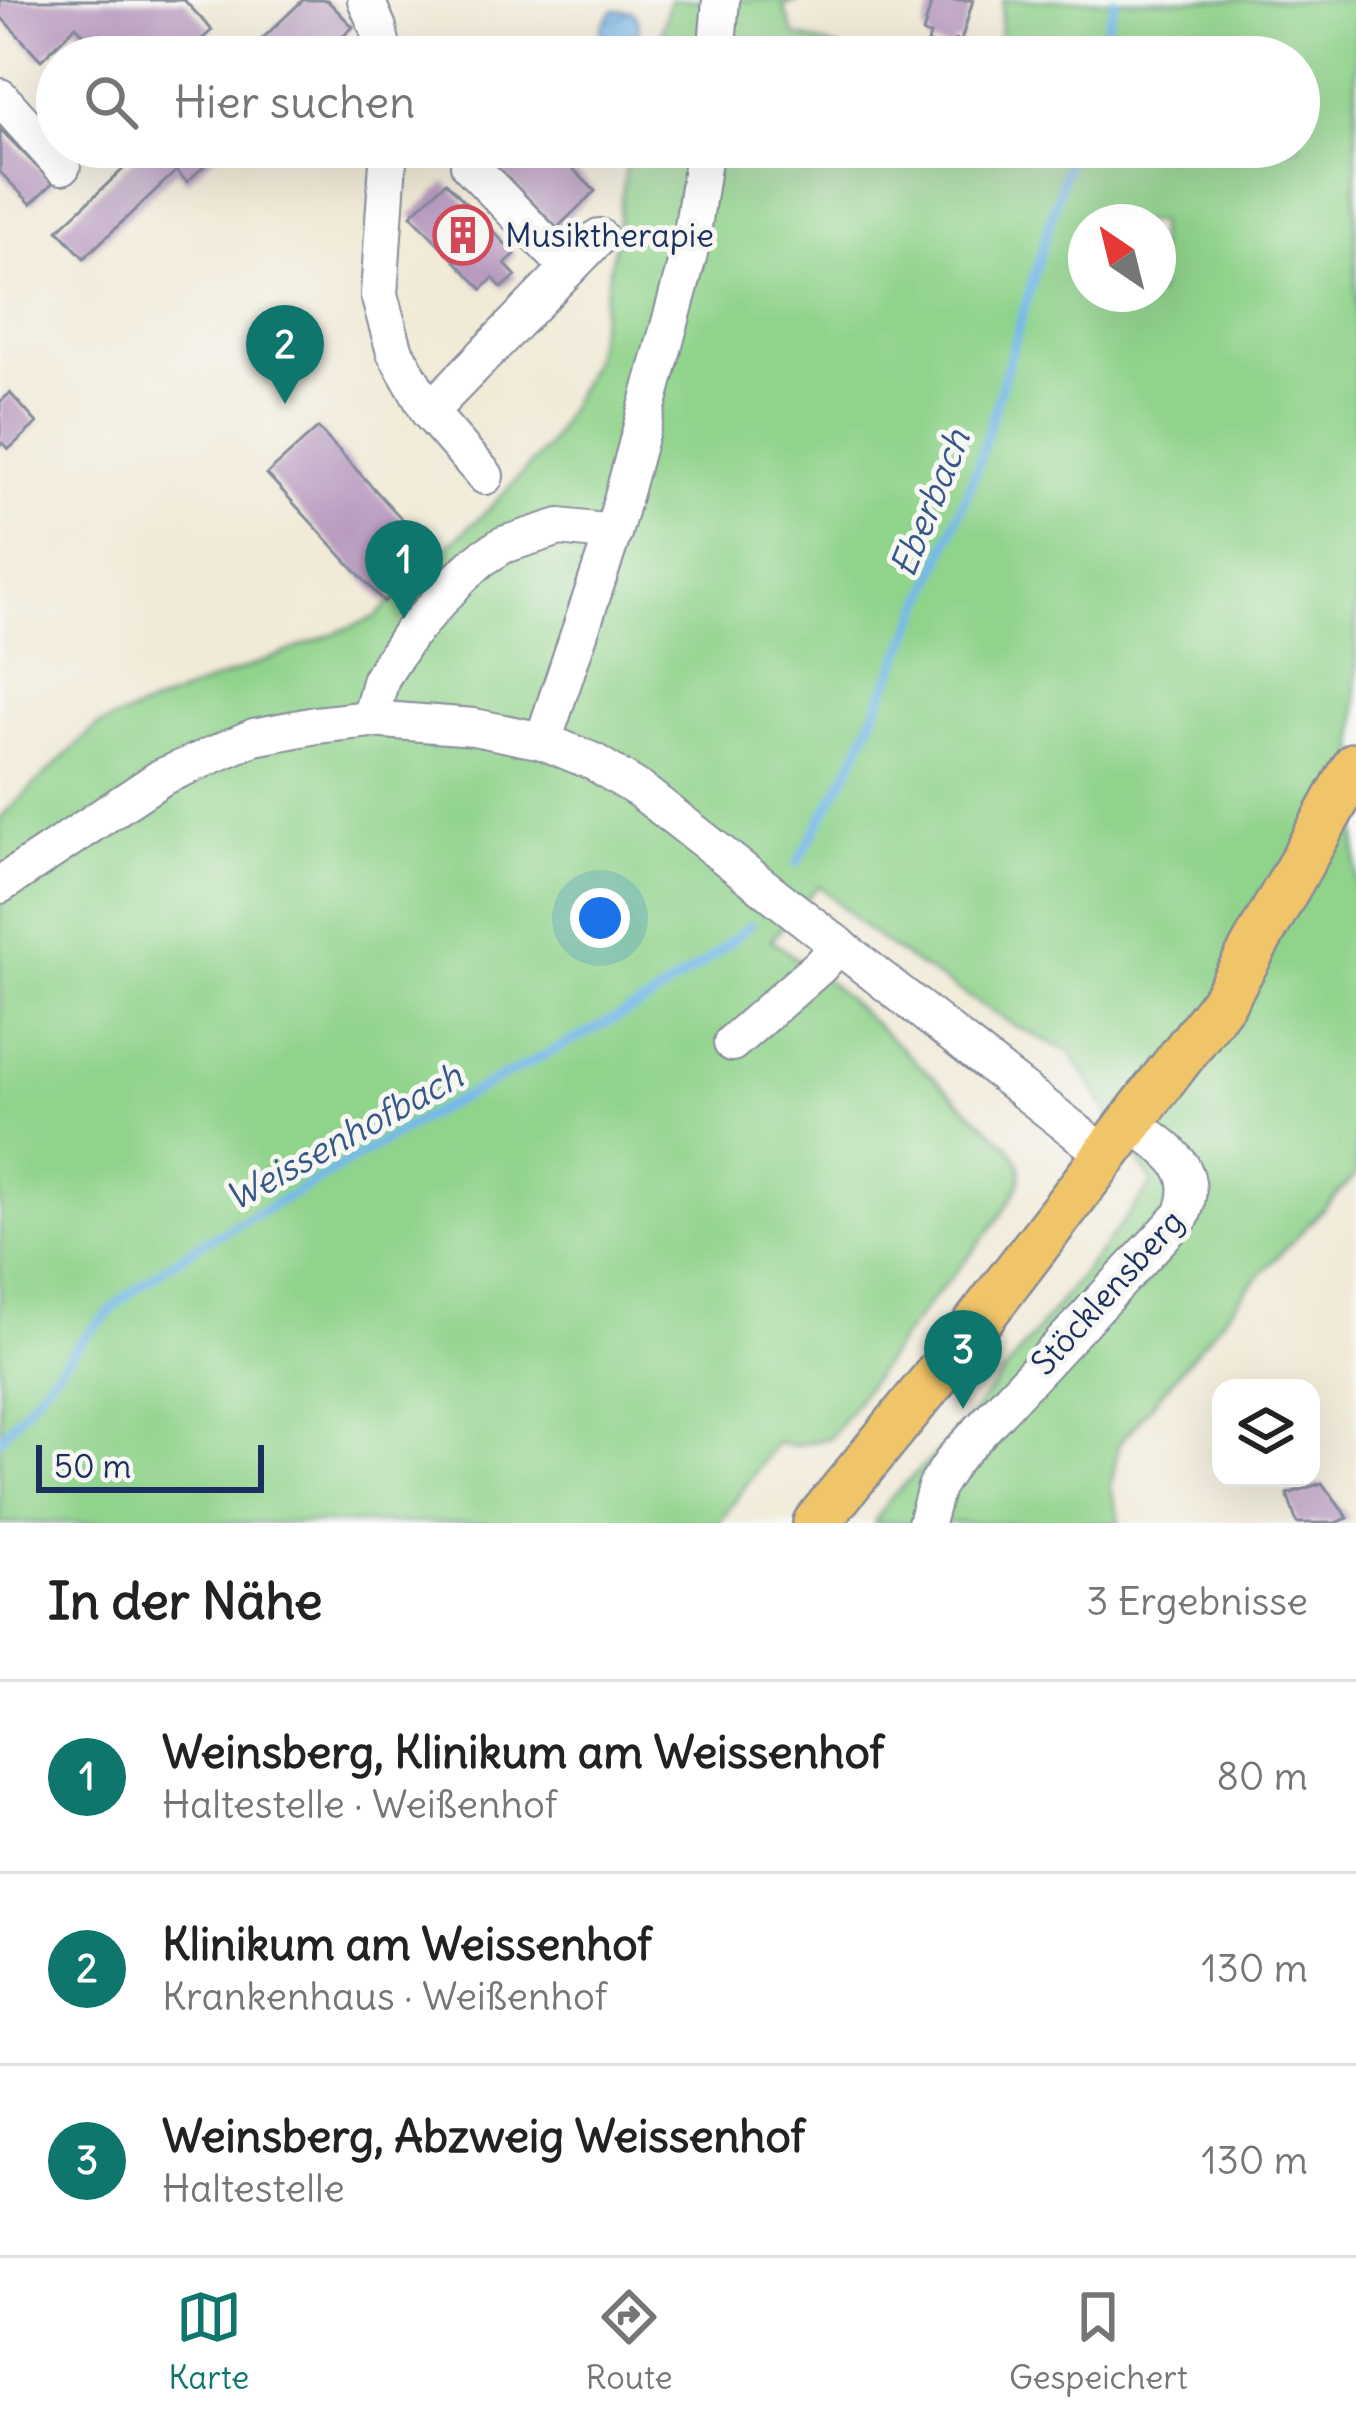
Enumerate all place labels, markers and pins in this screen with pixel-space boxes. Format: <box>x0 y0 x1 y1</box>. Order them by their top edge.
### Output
building icon: Musiktherapie <box>432 204 494 266</box>
place label: Musiktherapie <box>505 214 714 256</box>
pin: 2 <box>246 305 324 404</box>
pin: 1 <box>365 520 443 619</box>
pin: 3 <box>924 1310 1002 1409</box>

